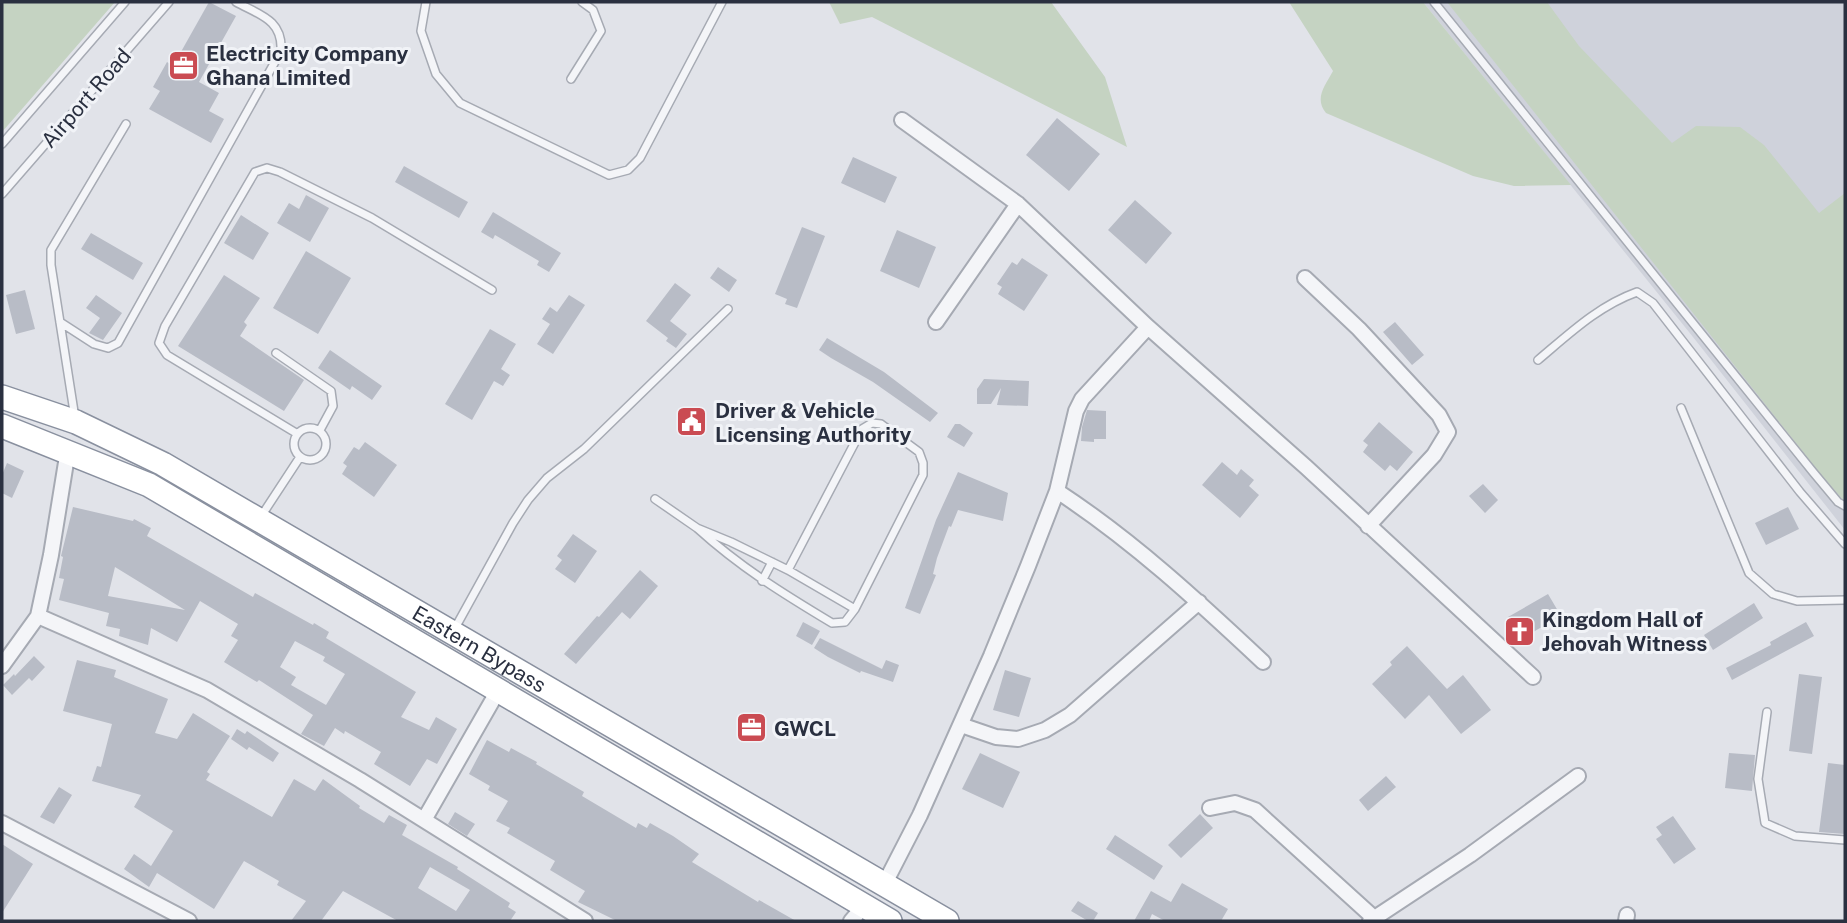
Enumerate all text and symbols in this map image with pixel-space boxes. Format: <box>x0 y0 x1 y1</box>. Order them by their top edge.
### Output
place label: Electricity Company Ghana Limited <box>206 41 409 90</box>
street label: Airport Road <box>36 43 136 153</box>
office icon: Electricity Company Ghana Limited <box>166 48 200 82</box>
place label: Driver & Vehicle Licensing Authority <box>715 398 912 447</box>
public building icon: Driver & Vehicle Licensing Authority <box>675 405 709 439</box>
street label: Eastern Bypass <box>408 600 551 697</box>
place label: Kingdom Hall of Jehovah Witness <box>1542 607 1707 656</box>
church icon: Kingdom Hall of Jehovah Witness <box>1502 614 1536 648</box>
office icon: GWCL <box>734 711 768 745</box>
place label: GWCL <box>774 716 836 741</box>

